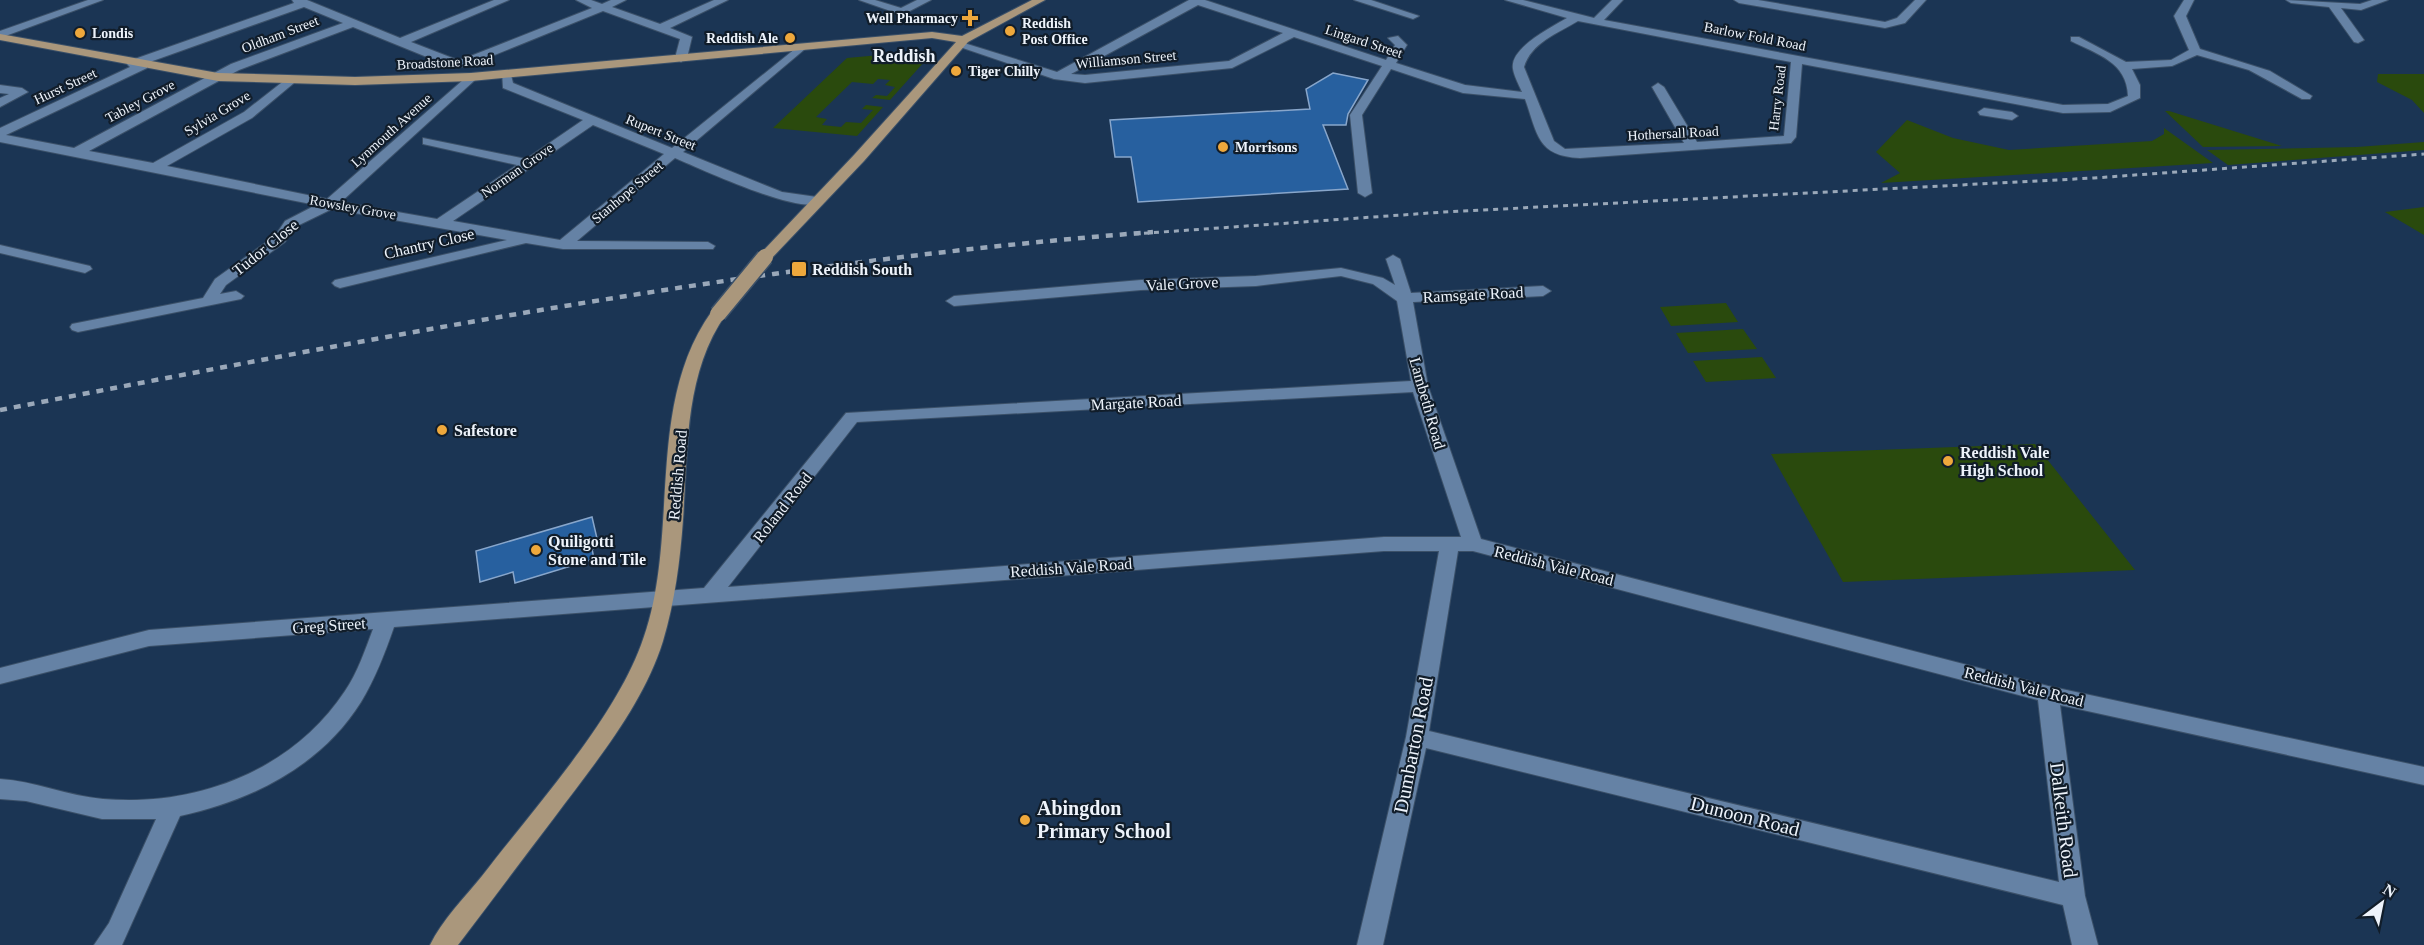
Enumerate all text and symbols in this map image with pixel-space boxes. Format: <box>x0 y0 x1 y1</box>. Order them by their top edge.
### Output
place label: Well Pharmacy <box>866 11 958 26</box>
marker: Well Pharmacy <box>963 11 977 25</box>
street label: Oldham Street <box>240 13 321 56</box>
place label: Reddish Post Office <box>1022 16 1088 47</box>
street label: Barlow Fold Road <box>1703 19 1807 54</box>
street label: Lingard Street <box>1323 22 1405 61</box>
marker: Reddish Post Office <box>1003 24 1017 38</box>
marker: Londis <box>73 26 87 40</box>
place label: Londis <box>92 26 134 41</box>
place label: Reddish Ale <box>706 31 778 46</box>
marker: Reddish Ale <box>783 31 797 45</box>
district label: Reddish <box>872 46 936 66</box>
street label: Williamson Street <box>1075 48 1177 71</box>
street label: Broadstone Road <box>396 52 494 73</box>
marker: Tiger Chilly <box>949 64 963 78</box>
place label: Tiger Chilly <box>968 64 1040 79</box>
street label: Hurst Street <box>32 65 99 107</box>
street label: Harry Road <box>1766 65 1789 132</box>
street label: Tabley Grove <box>103 77 177 126</box>
street label: Sylvia Grove <box>182 88 253 139</box>
street label: Lynmouth Avenue <box>348 90 435 170</box>
street label: Rupert Street <box>624 112 698 153</box>
street label: Hothersall Road <box>1627 124 1719 143</box>
street label: Norman Grove <box>478 140 556 201</box>
marker: Morrisons <box>1216 140 1230 154</box>
place label: Morrisons <box>1235 140 1298 155</box>
street label: Stanhope Street <box>589 158 666 226</box>
street label: Rowsley Grove <box>309 193 397 222</box>
street label: Tudor Close <box>229 216 301 279</box>
street label: Chantry Close <box>382 225 476 263</box>
marker: Reddish South <box>790 260 808 278</box>
place label: Reddish South <box>812 261 912 278</box>
street label: Vale Grove <box>1145 273 1219 294</box>
street label: Ramsgate Road <box>1422 283 1524 307</box>
street label: Lambeth Road <box>1406 355 1449 451</box>
street label: Margate Road <box>1090 392 1182 414</box>
place label: Safestore <box>454 422 517 439</box>
marker: Safestore <box>435 423 449 437</box>
street label: Reddish Road <box>665 429 690 521</box>
place label: Reddish Vale High School <box>1960 444 2049 480</box>
marker: Reddish Vale High School <box>1941 454 1955 468</box>
street label: Roland Road <box>750 469 815 546</box>
place label: Quiligotti Stone and Tile <box>548 533 646 568</box>
street label: Reddish Vale Road <box>1492 542 1615 589</box>
marker: Quiligotti Stone and Tile <box>529 543 543 557</box>
street label: Reddish Vale Road <box>1009 555 1133 580</box>
street label: Greg Street <box>292 614 367 638</box>
street label: Reddish Vale Road <box>1962 663 2085 710</box>
street label: Dumbarton Road <box>1389 675 1437 815</box>
street label: Dalkeith Road <box>2046 761 2082 879</box>
street label: Dunoon Road <box>1688 792 1802 840</box>
place label: Abingdon Primary School <box>1037 797 1171 843</box>
marker: Abingdon Primary School <box>1018 813 1032 827</box>
north arrow <box>2352 873 2412 933</box>
text: N <box>2380 880 2399 901</box>

